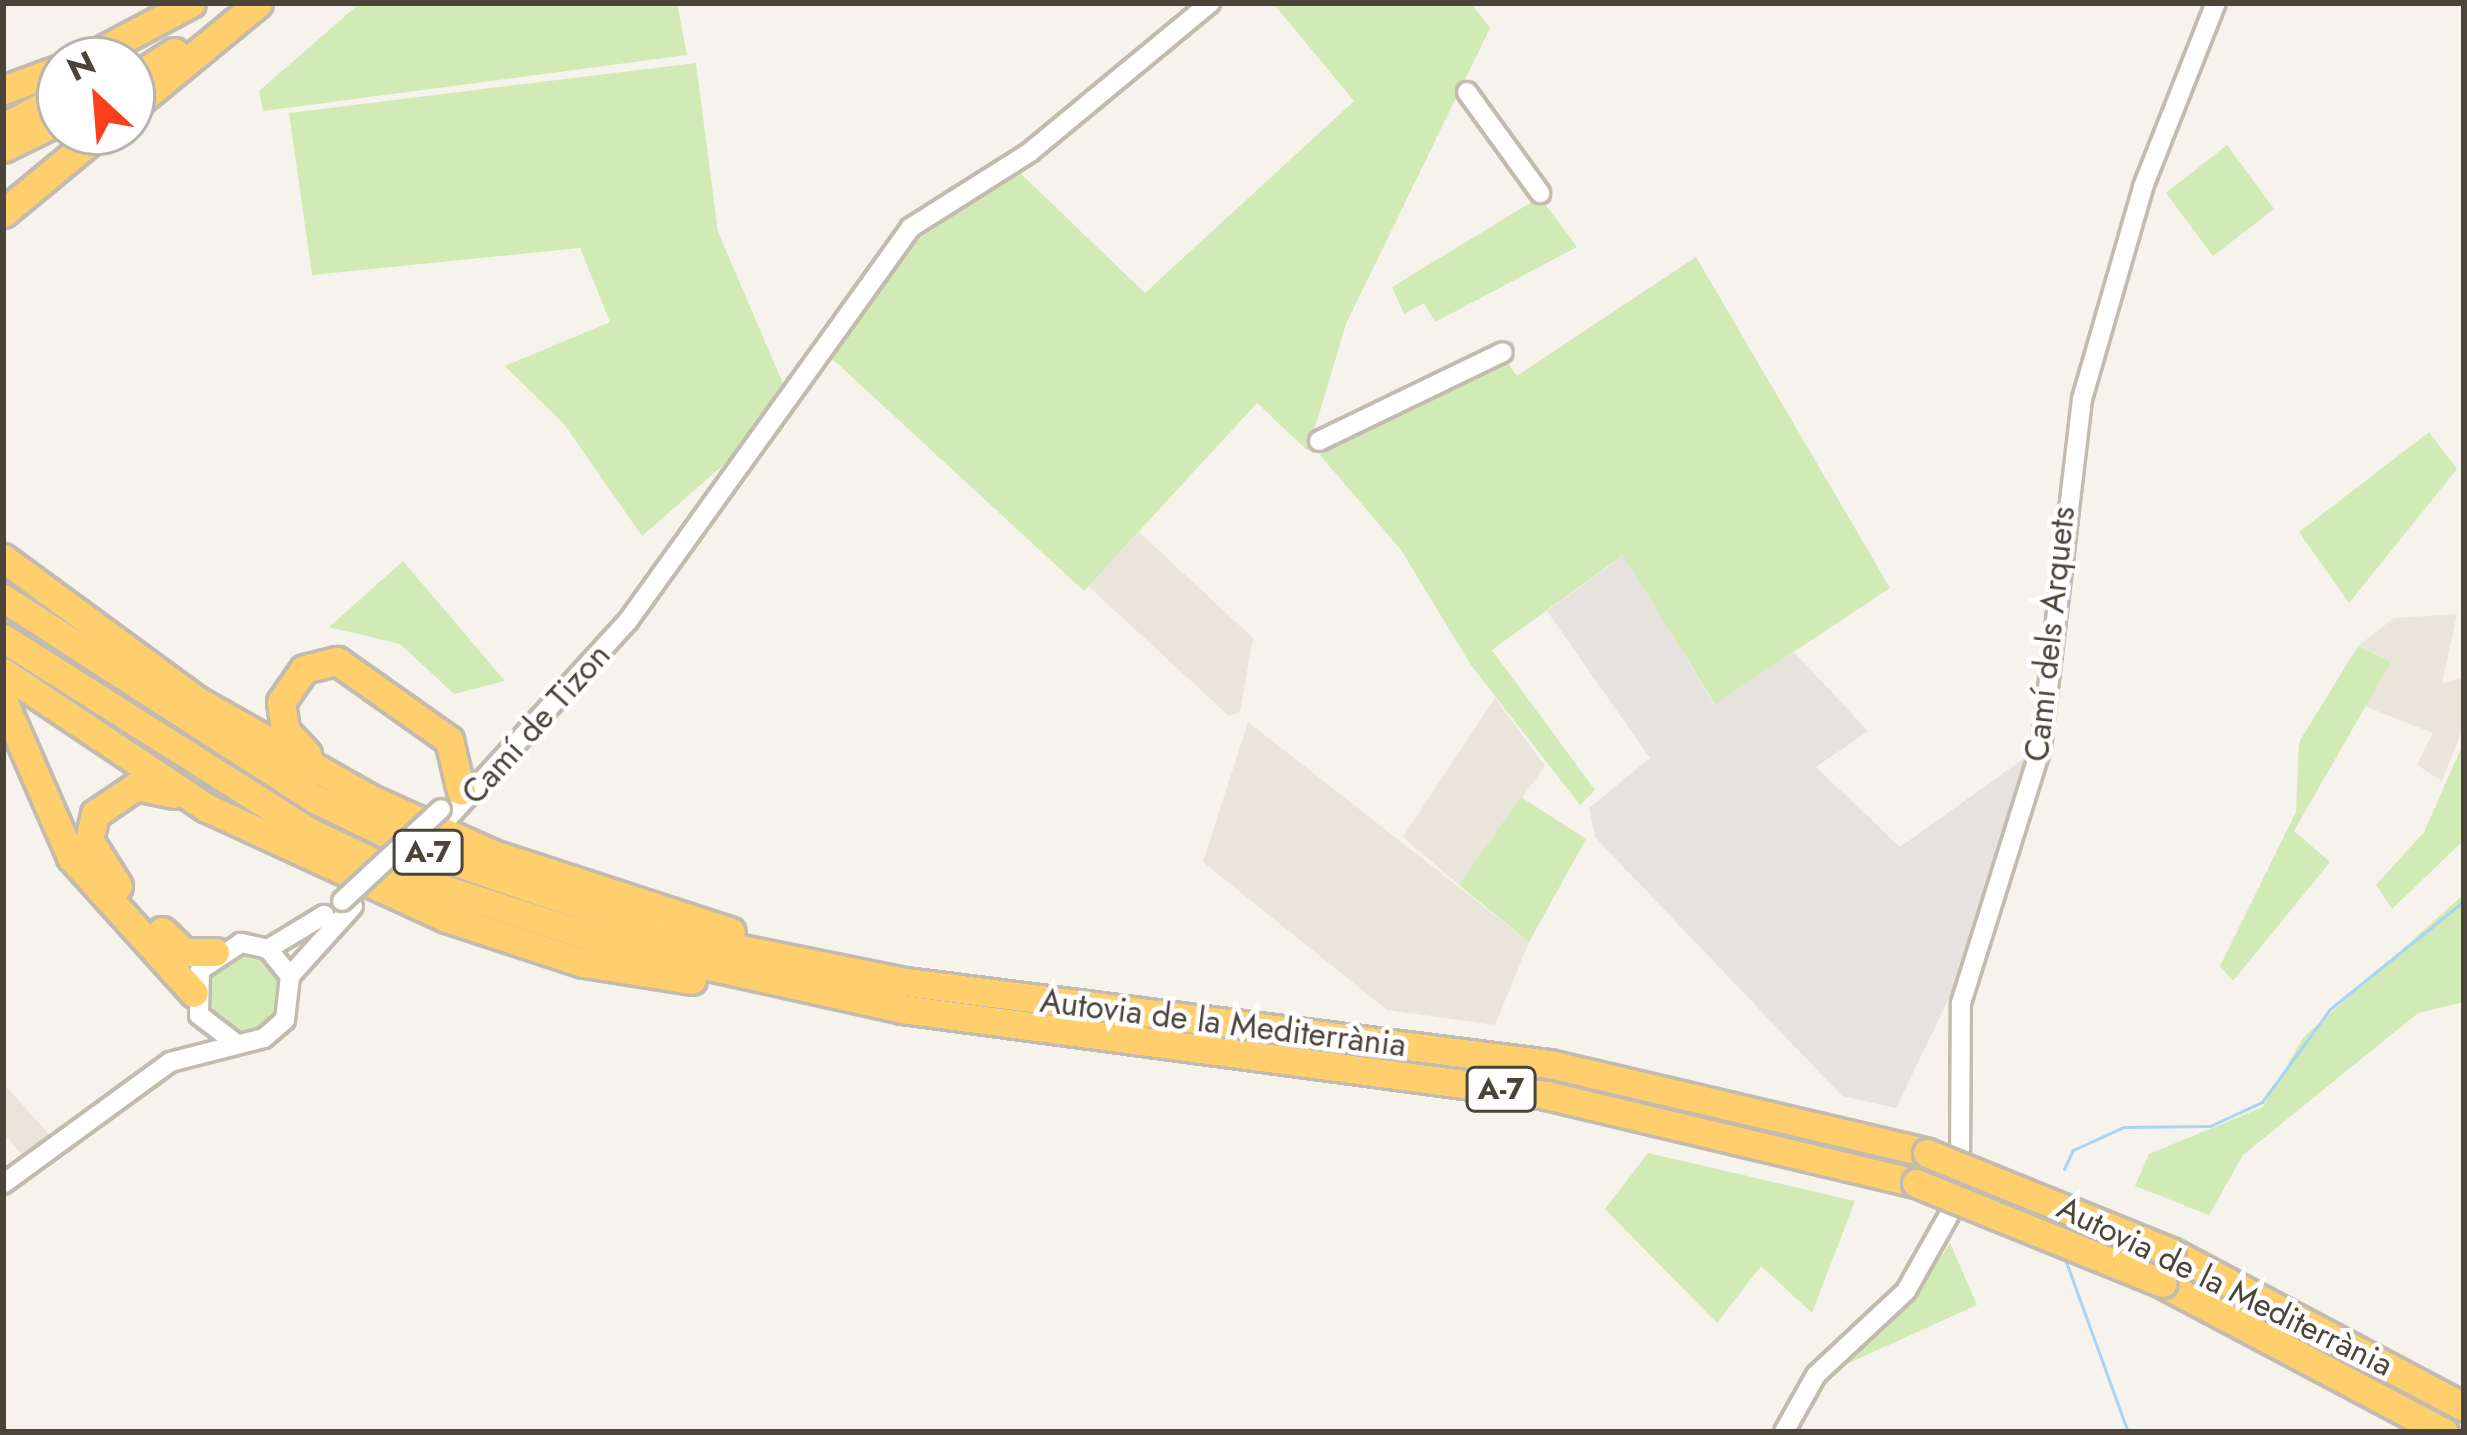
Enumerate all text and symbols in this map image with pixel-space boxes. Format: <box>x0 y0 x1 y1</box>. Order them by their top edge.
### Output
north arrow <box>36 36 156 156</box>
text: N <box>59 39 103 93</box>
street label: Camí dels Arquets <box>2017 505 2083 763</box>
street label: Camí de Tizon <box>454 636 618 812</box>
road number: A-7 <box>392 828 464 876</box>
street label: Autovia de la Mediterrània <box>1038 981 1408 1065</box>
road number: A-7 <box>1465 1065 1537 1113</box>
street label: Autovia de la Mediterrània <box>2051 1187 2399 1385</box>

